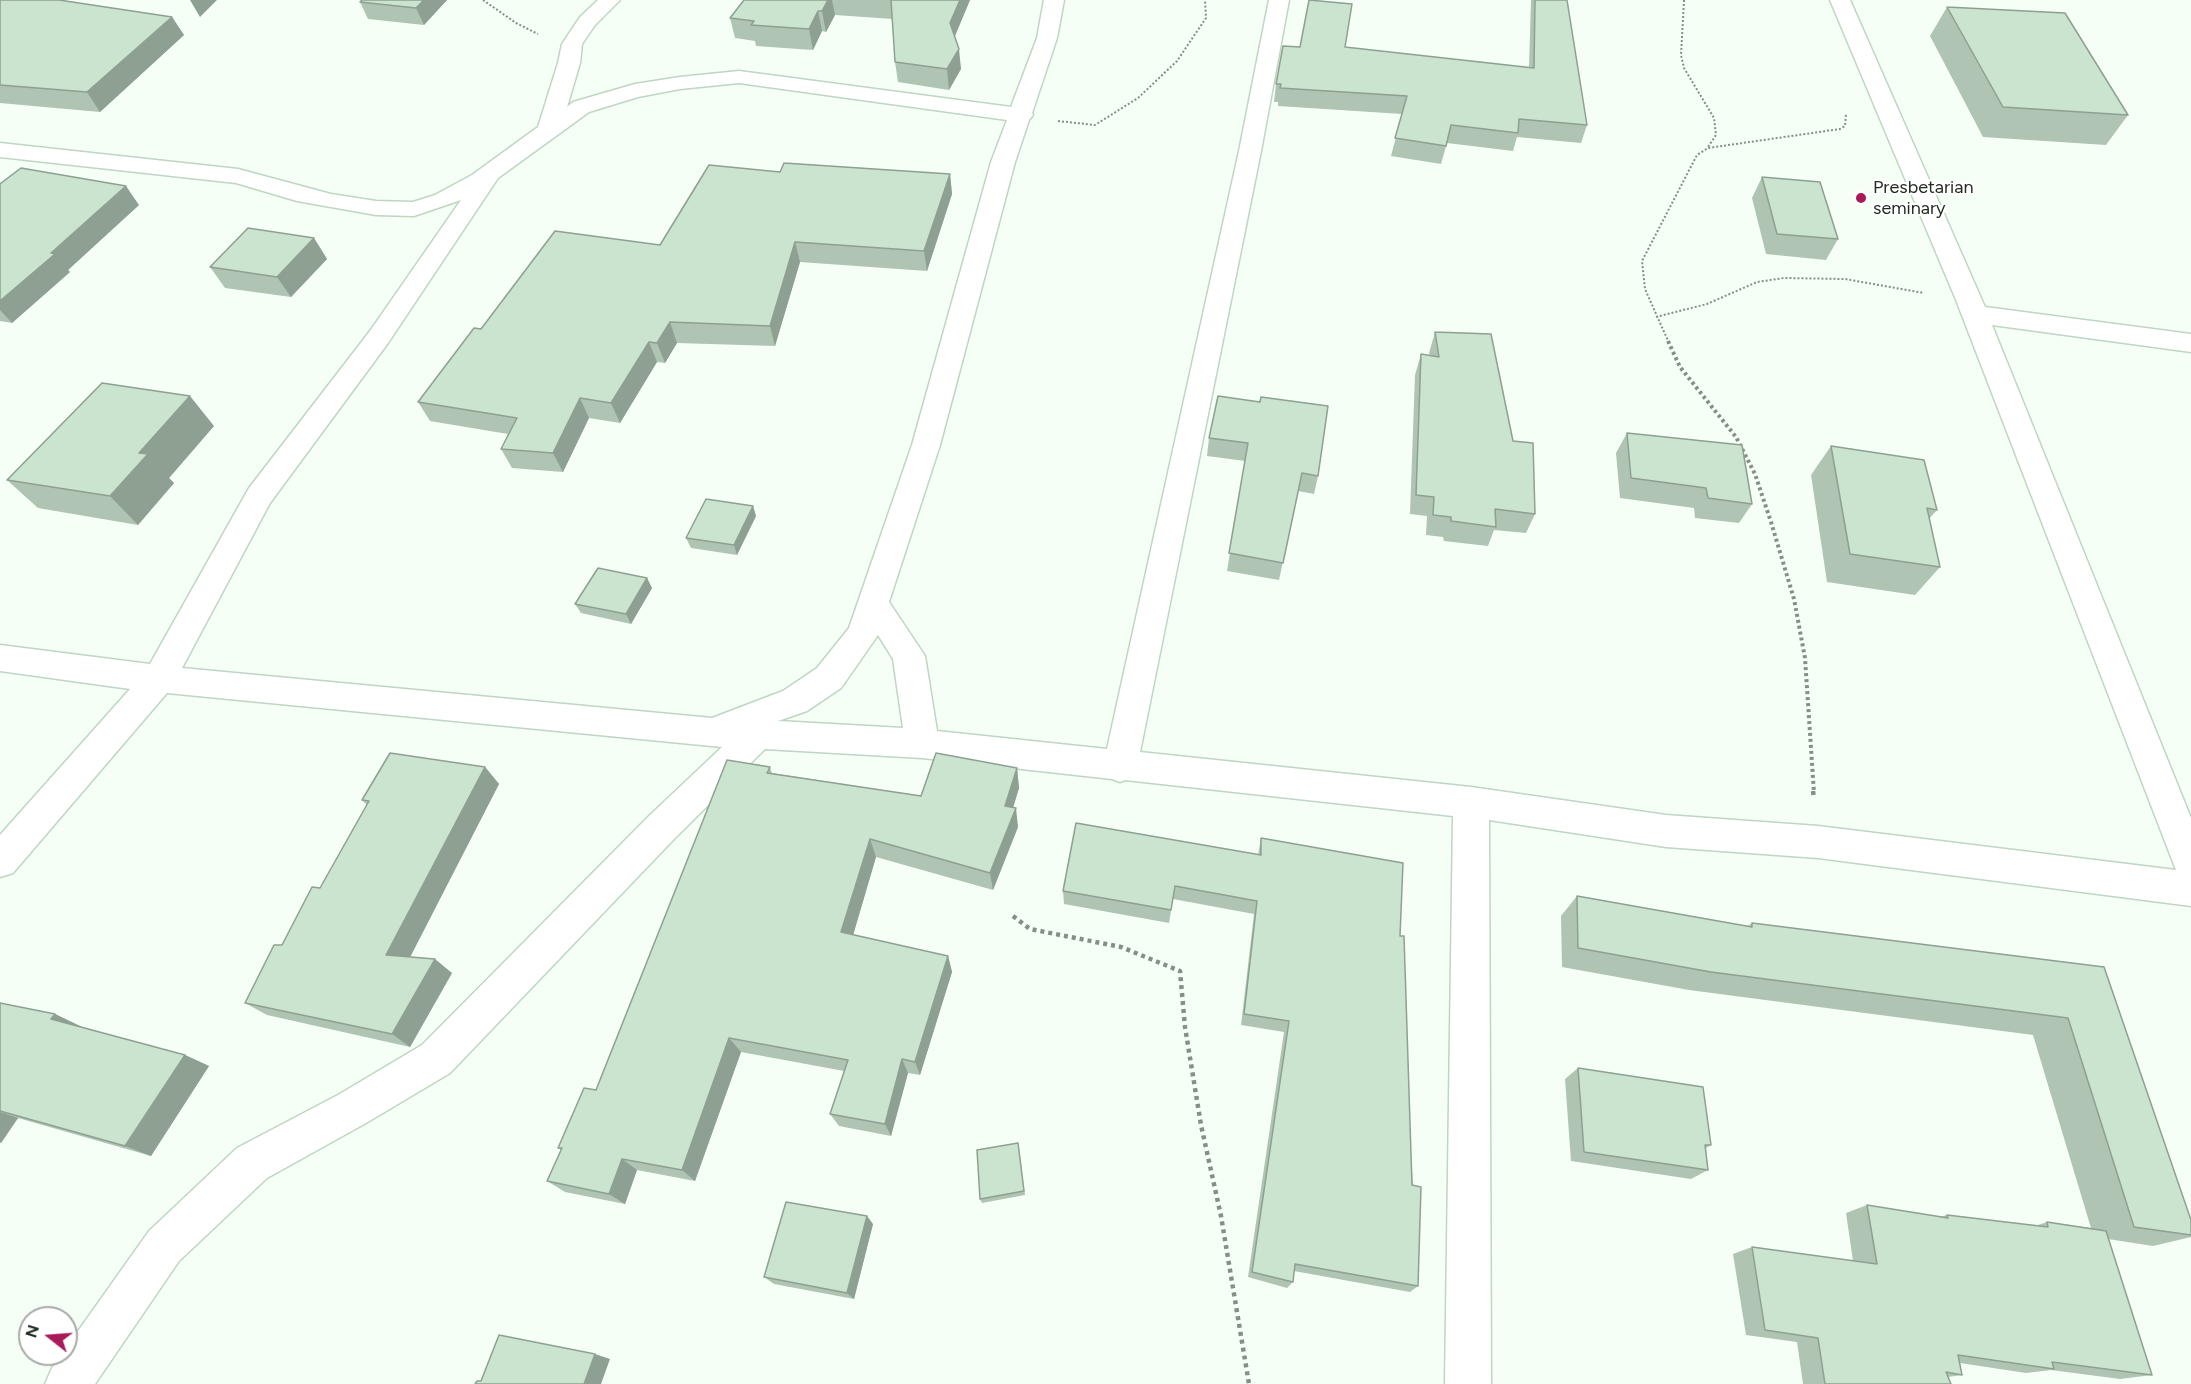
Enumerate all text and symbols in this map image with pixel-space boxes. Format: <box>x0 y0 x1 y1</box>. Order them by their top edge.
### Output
place label: Presbetarian seminary <box>1873 177 1973 219</box>
marker: Presbetarian seminary <box>1854 191 1868 205</box>
north arrow <box>18 1306 78 1366</box>
text: N <box>21 1322 43 1340</box>

